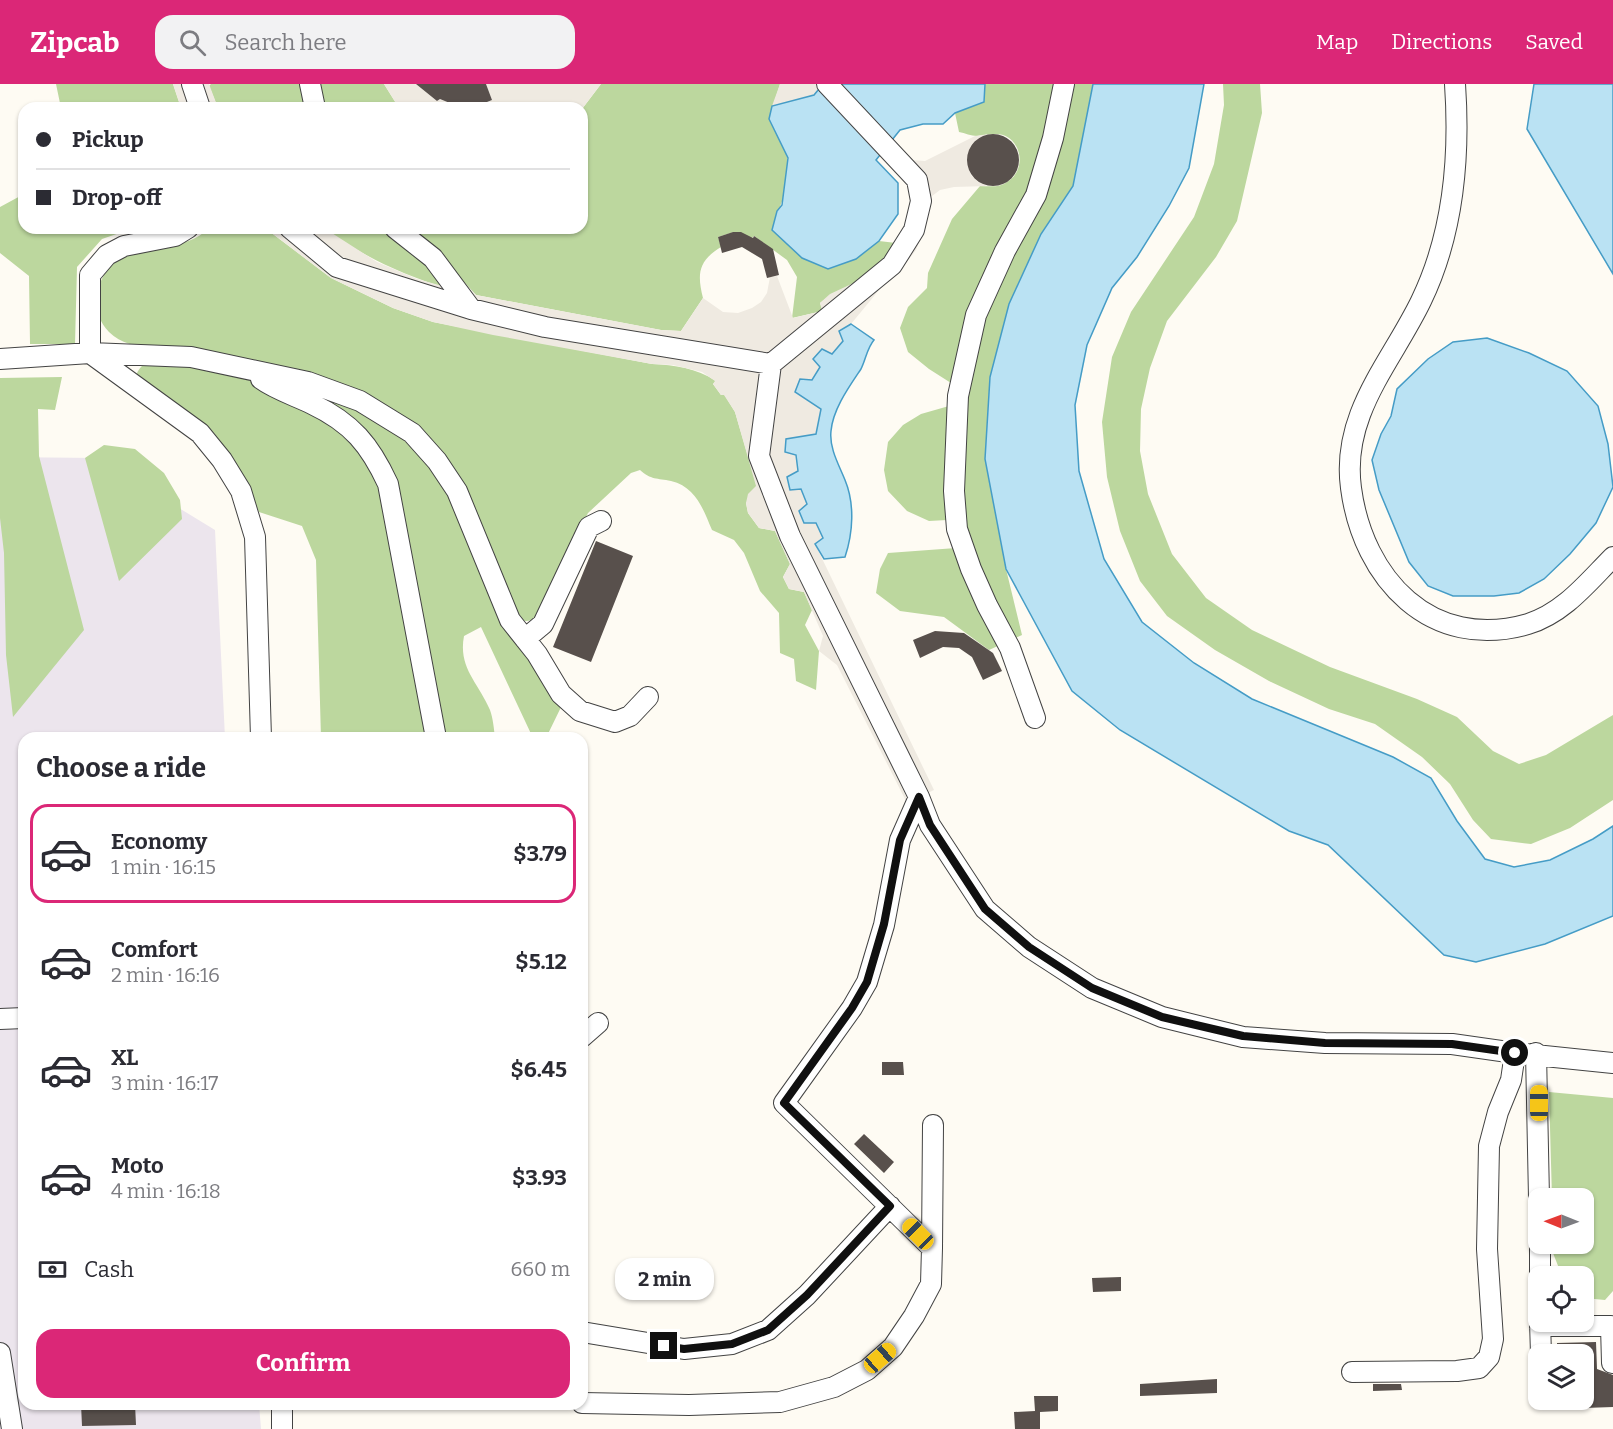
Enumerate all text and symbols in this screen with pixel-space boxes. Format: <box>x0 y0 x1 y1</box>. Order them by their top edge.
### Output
search box <box>155 15 575 69</box>
text: Zipcab <box>30 26 119 59</box>
icon: search <box>176 26 209 59</box>
text: Search here <box>224 29 347 56</box>
text: Map <box>1316 29 1358 55</box>
text: Directions <box>1391 29 1492 55</box>
text: Saved <box>1525 29 1583 55</box>
text: Pickup <box>72 126 144 153</box>
text: Drop-off <box>72 184 162 211</box>
text: Choose a ride <box>36 752 206 784</box>
icon: car <box>39 827 93 881</box>
text: Economy <box>111 828 207 855</box>
text: $3.79 <box>513 840 567 867</box>
text: 1 min · 16:15 <box>111 855 216 879</box>
icon: car <box>39 935 93 989</box>
text: Comfort <box>111 936 198 963</box>
text: $5.12 <box>515 948 567 975</box>
text: 2 min · 16:16 <box>111 963 220 987</box>
route start <box>1501 1039 1528 1066</box>
icon: car <box>39 1043 93 1097</box>
text: XL <box>111 1044 138 1071</box>
text: $6.45 <box>511 1056 567 1083</box>
text: 3 min · 16:17 <box>111 1071 218 1095</box>
car <box>1530 1085 1548 1121</box>
icon: car <box>39 1151 93 1205</box>
text: Moto <box>111 1152 164 1179</box>
text: $3.93 <box>512 1164 567 1191</box>
text: 4 min · 16:18 <box>111 1179 221 1203</box>
north arrow <box>1528 1188 1594 1254</box>
map controls <box>1528 1188 1594 1410</box>
car <box>899 1215 937 1253</box>
icon: cash <box>36 1253 69 1286</box>
text: Cash <box>84 1256 134 1283</box>
text: 660 m <box>511 1257 570 1281</box>
callout: 2 min <box>614 1259 714 1301</box>
button: locate <box>1528 1266 1594 1332</box>
text: 2 min <box>638 1267 691 1291</box>
button: Confirm <box>36 1329 570 1398</box>
route end <box>650 1332 677 1359</box>
car <box>861 1339 899 1377</box>
button: layers <box>1528 1344 1594 1410</box>

